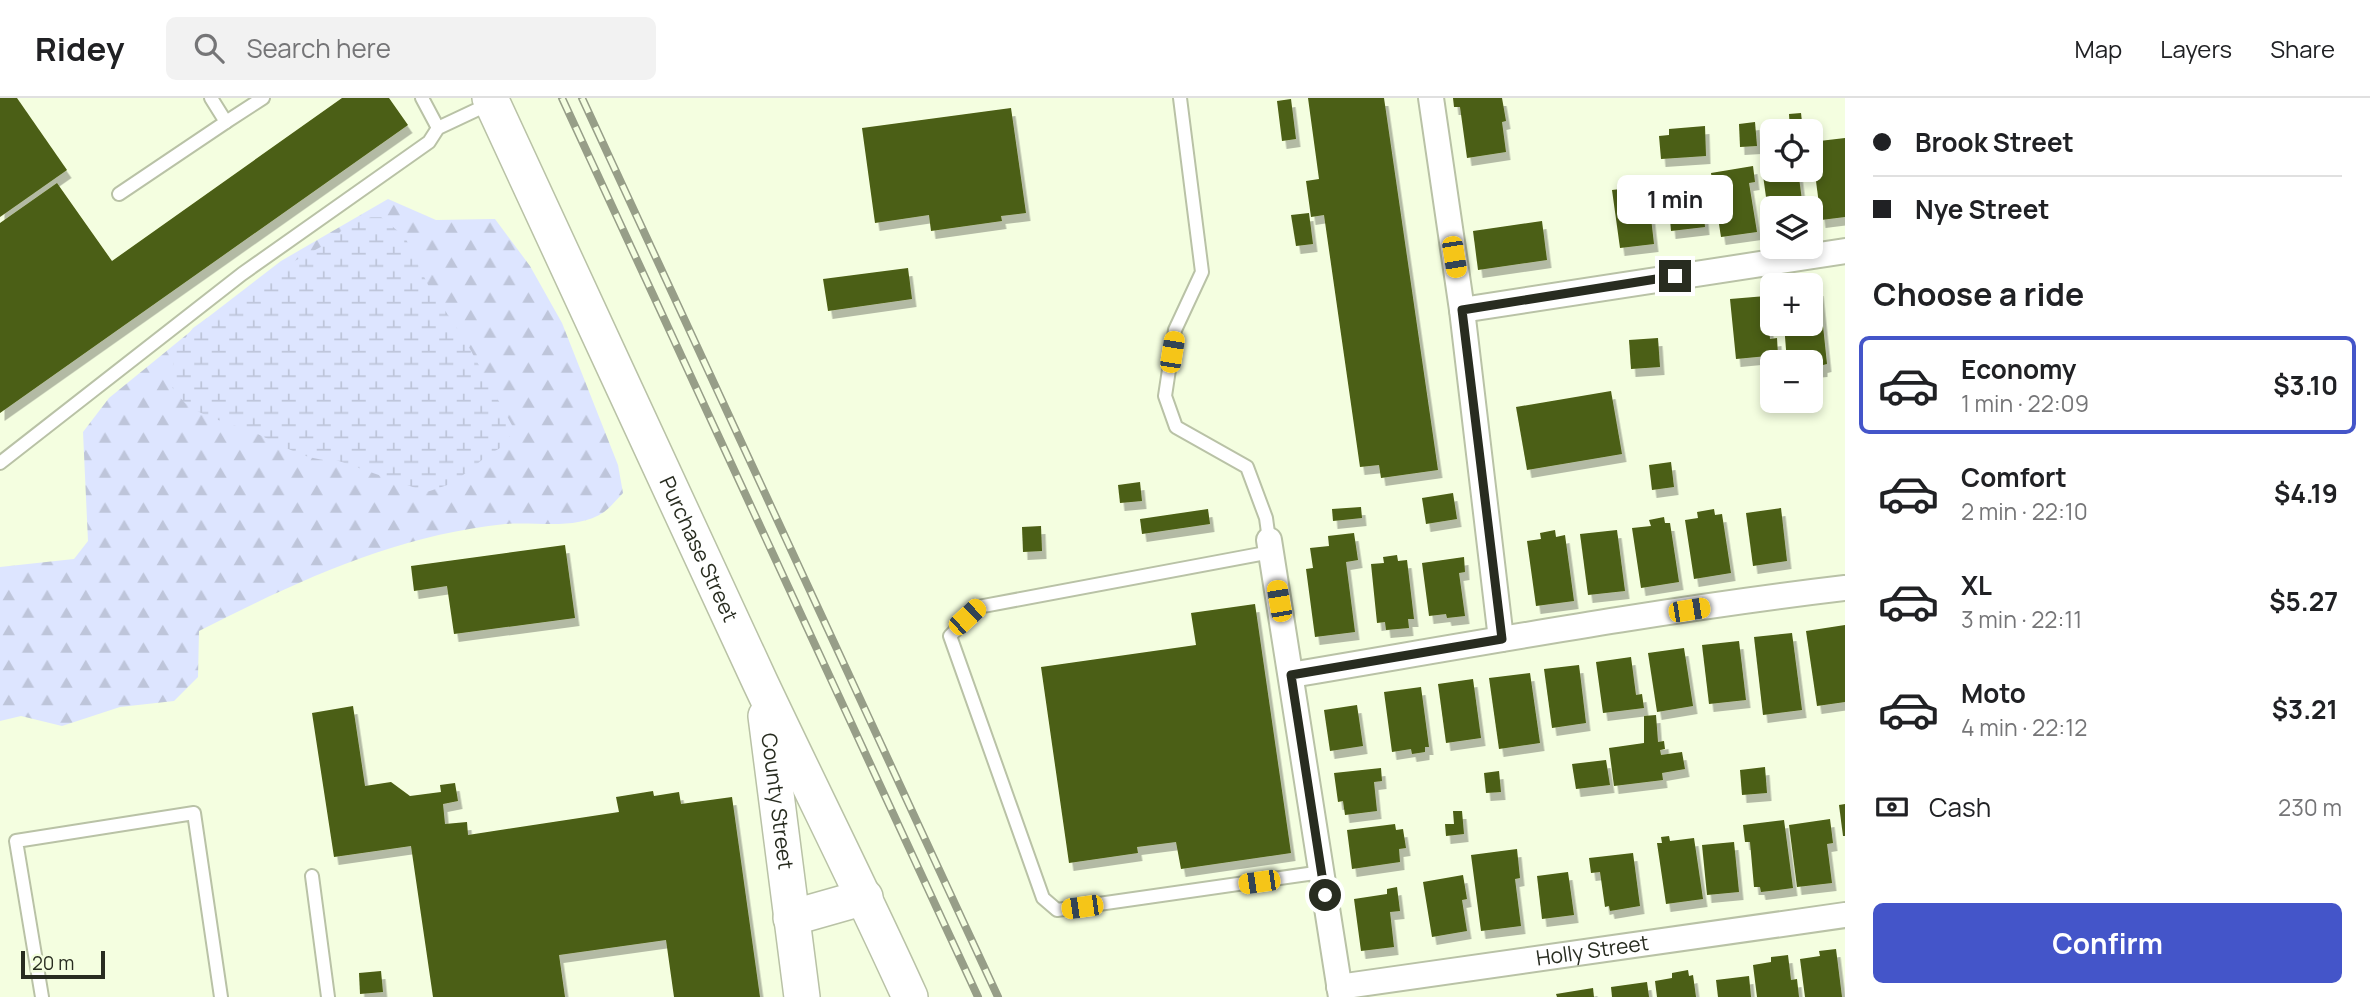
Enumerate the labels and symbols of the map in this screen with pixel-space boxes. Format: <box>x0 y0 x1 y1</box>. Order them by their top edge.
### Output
callout: 1 min <box>1617 174 1733 223</box>
car <box>1441 235 1468 279</box>
route end <box>1659 260 1691 292</box>
car <box>1159 330 1186 374</box>
street label: Purchase Street <box>653 471 745 626</box>
car <box>1266 578 1293 624</box>
car <box>945 595 990 639</box>
car <box>1667 596 1712 624</box>
street label: County Street <box>755 731 801 871</box>
car <box>1237 869 1282 895</box>
route start <box>1309 879 1341 911</box>
car <box>1060 894 1105 920</box>
street label: Holly Street <box>1534 928 1651 972</box>
scale bar <box>21 948 105 980</box>

